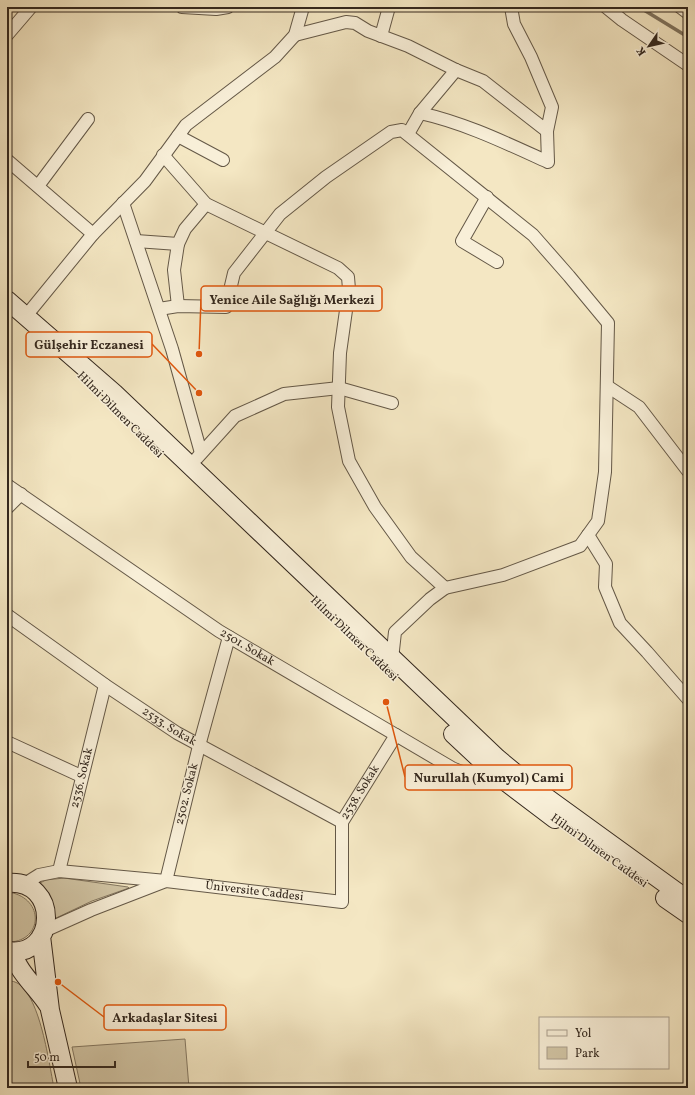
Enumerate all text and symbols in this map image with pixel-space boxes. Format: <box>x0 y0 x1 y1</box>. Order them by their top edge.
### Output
north arrow <box>629 26 669 66</box>
text: K <box>633 43 650 58</box>
callout: Yenice Aile Sağlığı Merkezi <box>201 286 382 311</box>
text: Yenice Aile Sağlığı Merkezi <box>209 292 375 310</box>
callout: Gülşehir Eczanesi <box>26 332 152 357</box>
text: Gülşehir Eczanesi <box>34 337 144 355</box>
street label: Hilmi Dilmen Caddesi <box>73 368 167 462</box>
street label: Hilmi Dilmen Caddesi <box>307 593 402 685</box>
street label: 2501. Sokak <box>217 625 278 670</box>
street label: 2533. Sokak <box>139 704 200 750</box>
street label: 2536. Sokak <box>67 746 97 810</box>
street label: 2502. Sokak <box>172 761 202 826</box>
street label: 2538. Sokak <box>337 762 384 823</box>
callout: Nurullah (Kumyol) Cami <box>405 765 572 790</box>
text: Nurullah (Kumyol) Cami <box>414 770 565 788</box>
street label: Hilmi Dilmen Caddesi <box>547 810 651 892</box>
street label: Üniversite Caddesi <box>204 877 305 905</box>
callout: Arkadaşlar Sitesi <box>104 1005 226 1030</box>
text: Arkadaşlar Sitesi <box>112 1010 218 1028</box>
legend <box>539 1017 669 1069</box>
text: Yol <box>575 1026 592 1042</box>
scale bar <box>28 1043 115 1069</box>
text: Park <box>575 1046 600 1062</box>
text: 50 m <box>34 1050 60 1066</box>

